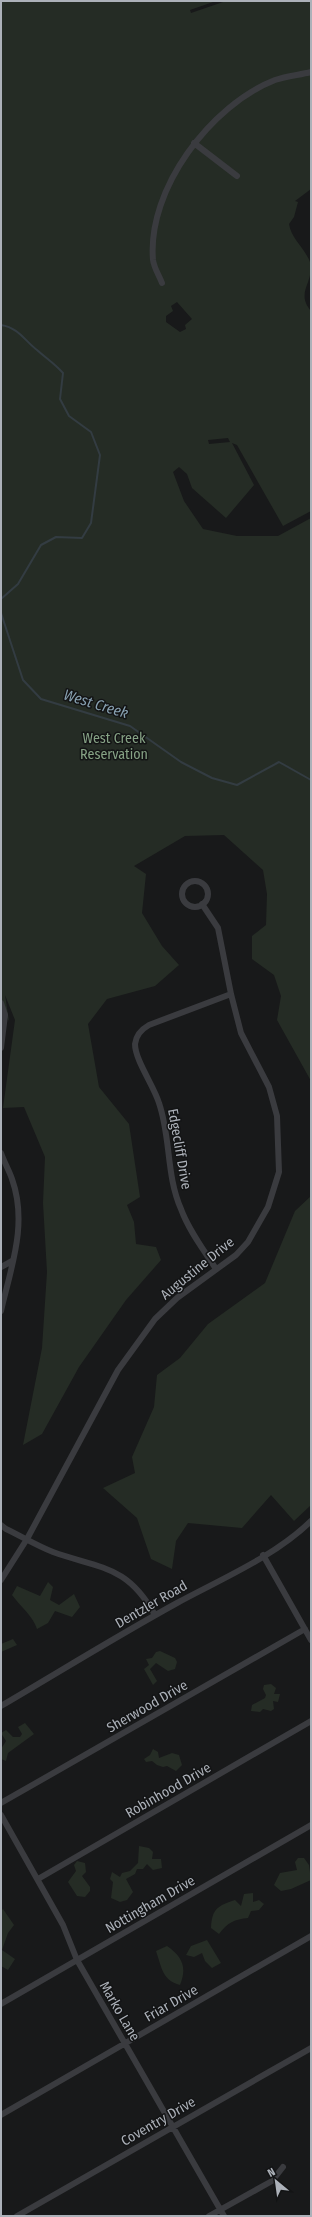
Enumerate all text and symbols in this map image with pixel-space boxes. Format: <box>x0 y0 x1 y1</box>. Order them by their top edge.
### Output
water label: West Creek <box>62 686 131 722</box>
park label: West Creek Reservation <box>80 730 148 763</box>
street label: Edgecliff Drive <box>164 1107 195 1191</box>
street label: Augustine Drive <box>157 1233 238 1303</box>
street label: Dentzler Road <box>112 1577 190 1632</box>
street label: Sherwood Drive <box>104 1676 191 1736</box>
street label: Robinhood Drive <box>123 1759 214 1822</box>
street label: Nottingham Drive <box>103 1872 198 1937</box>
street label: Marko Lane <box>96 1978 143 2044</box>
street label: Friar Drive <box>142 1981 201 2025</box>
street label: Coventry Drive <box>118 2093 199 2150</box>
north arrow <box>256 2161 296 2201</box>
text: N <box>265 2165 277 2180</box>

